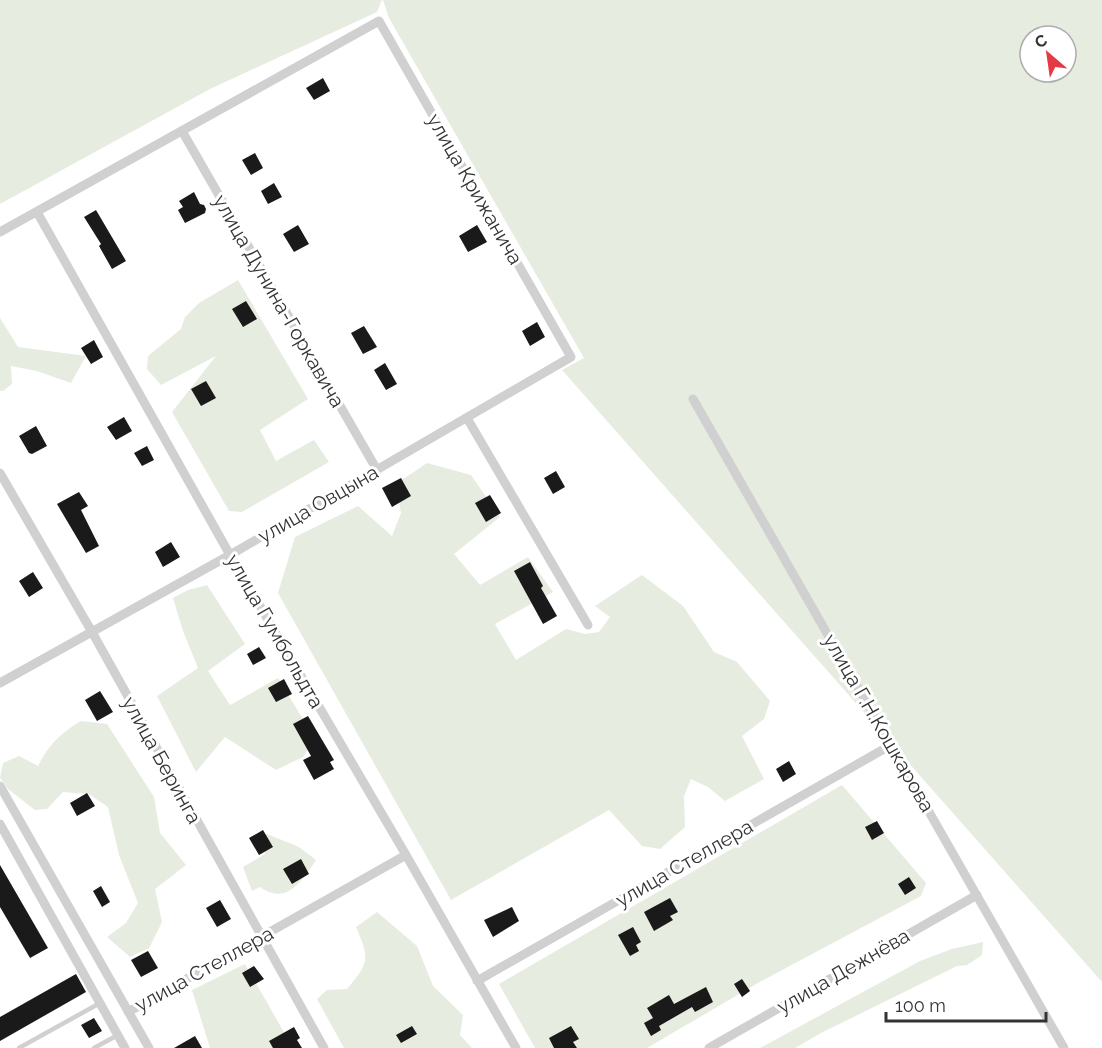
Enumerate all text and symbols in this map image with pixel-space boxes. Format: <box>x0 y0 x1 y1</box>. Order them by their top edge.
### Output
north arrow <box>1018 24 1078 84</box>
text: С <box>1032 30 1050 52</box>
street label: улица Крижанича <box>422 109 528 269</box>
street label: улица Дунина-Горкавича <box>208 190 350 412</box>
street label: улица Овцына <box>254 460 382 548</box>
street label: улица Гумбольдта <box>221 550 329 712</box>
street label: улица Г.Н.Кошкарова <box>818 630 940 816</box>
street label: улица Беринга <box>117 692 207 828</box>
street label: улица Стеллера <box>611 814 757 912</box>
street label: улица Стеллера <box>131 921 277 1017</box>
street label: улица Дежнёва <box>772 923 914 1019</box>
scale bar <box>886 985 1046 1023</box>
text: 100 m <box>895 995 946 1016</box>

